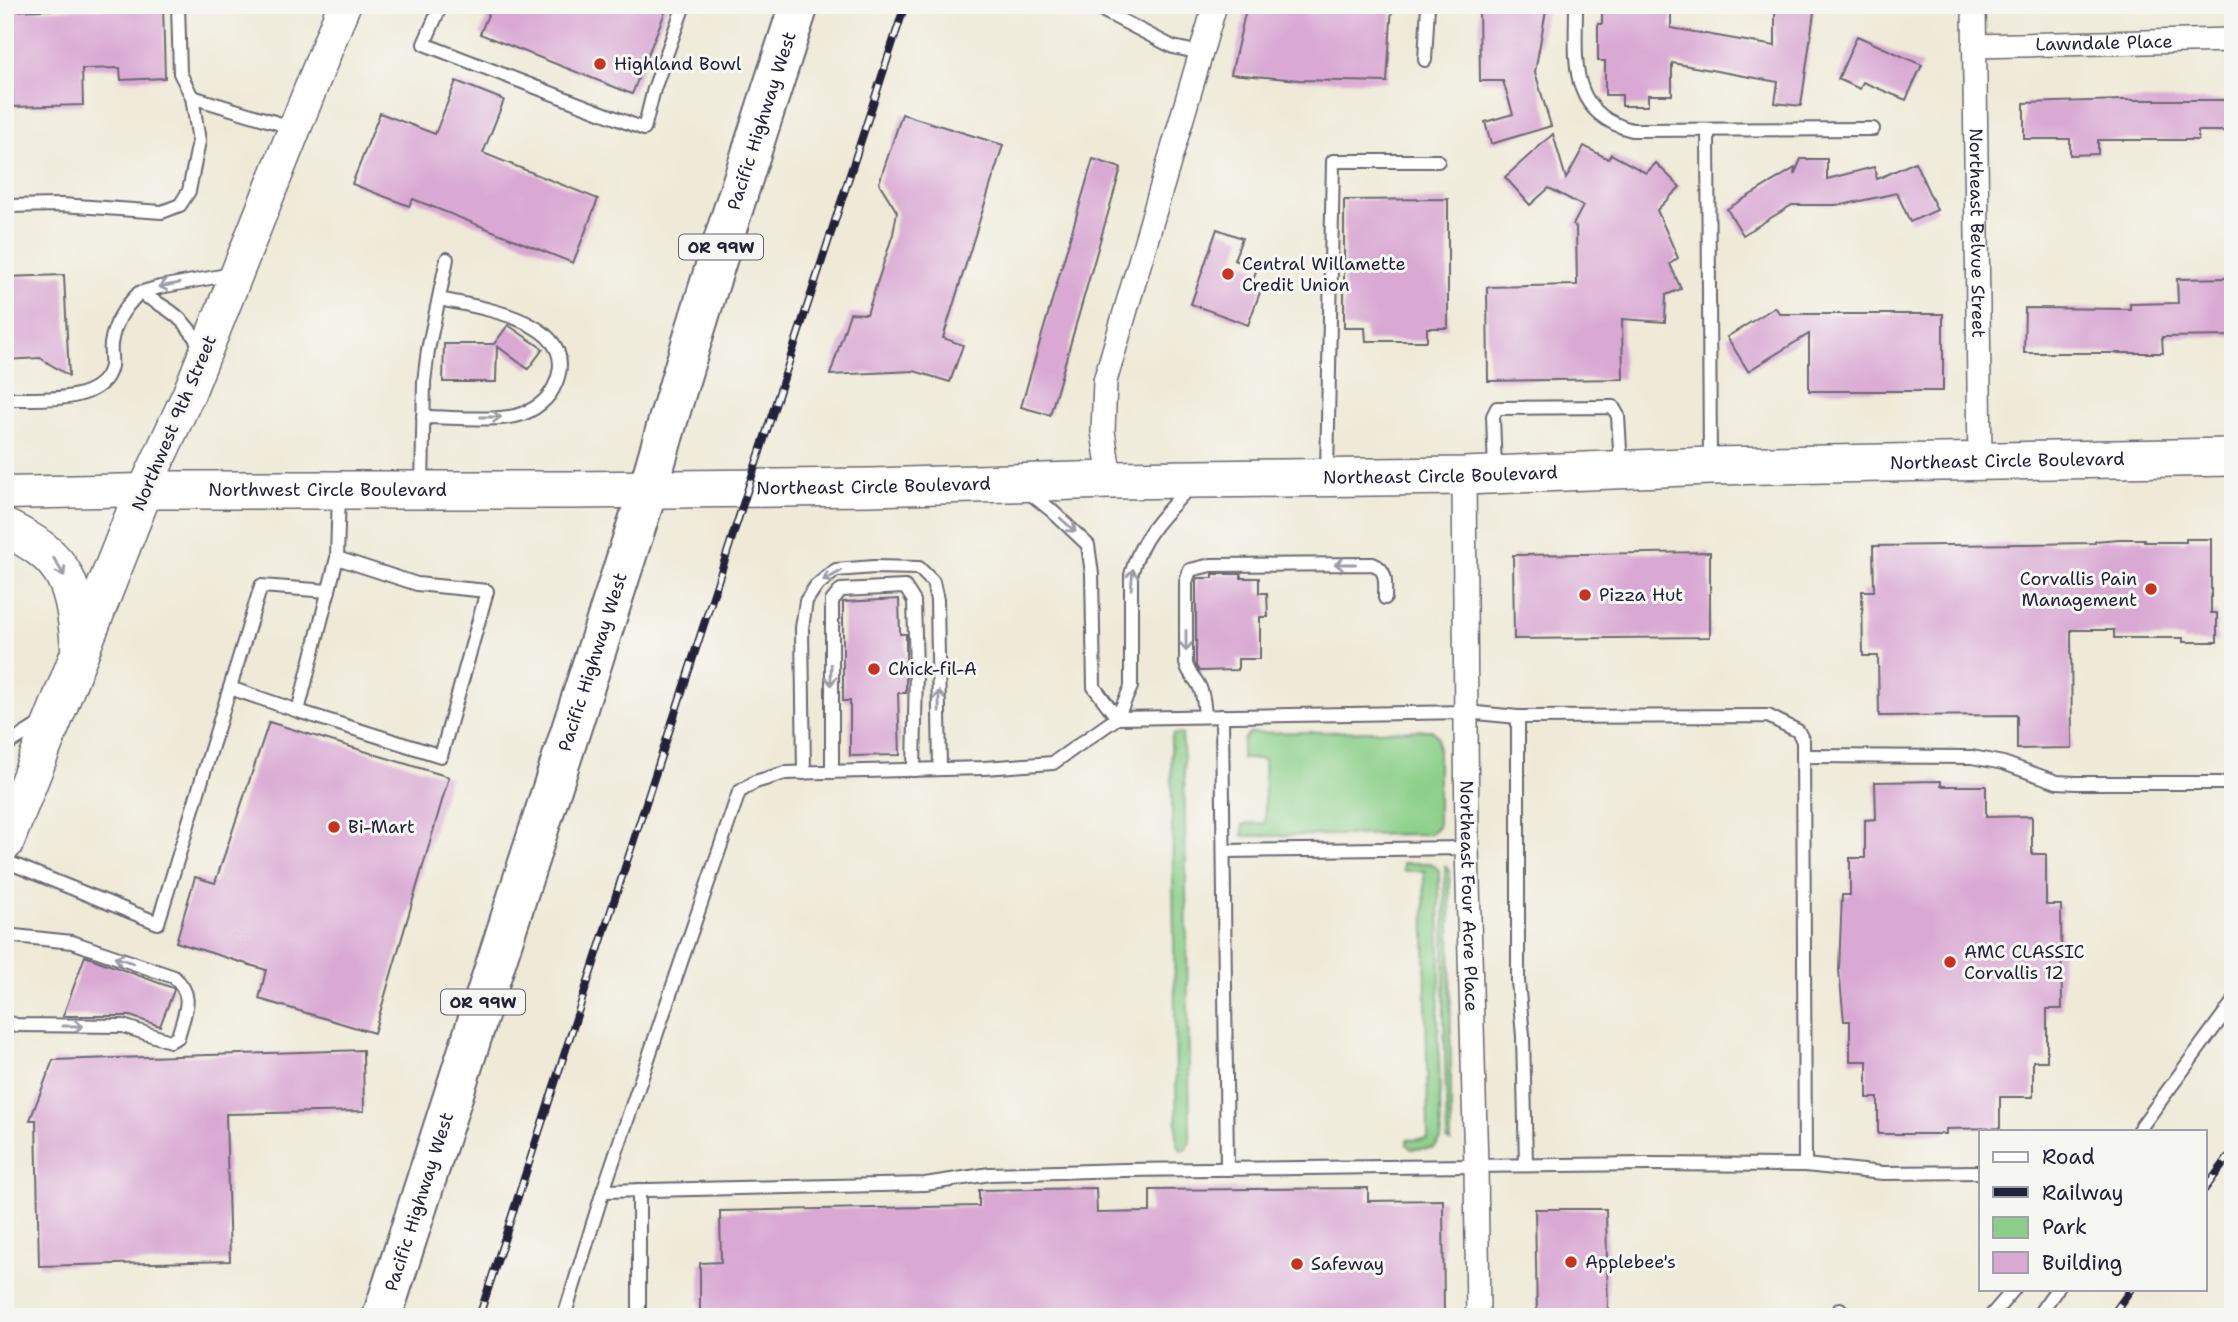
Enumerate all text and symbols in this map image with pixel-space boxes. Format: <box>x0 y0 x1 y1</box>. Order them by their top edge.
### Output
street label: Pacific Highway West <box>722 28 802 213</box>
street label: Lawndale Place <box>2035 29 2173 57</box>
place label: Highland Bowl <box>614 52 742 76</box>
marker: Highland Bowl <box>592 56 608 72</box>
street label: Northeast Belvue Street <box>1964 128 1990 338</box>
road number: OR 99W <box>679 234 763 260</box>
place label: Central Willamette Credit Union <box>1242 252 1406 297</box>
marker: Central Willamette Credit Union <box>1220 266 1236 282</box>
one-way arrow <box>158 279 181 292</box>
street label: Northwest 9th Street <box>126 331 222 515</box>
one-way arrow <box>479 410 502 424</box>
street label: Northeast Circle Boulevard <box>1890 447 2125 475</box>
street label: Northeast Circle Boulevard <box>1323 460 1558 490</box>
street label: Northeast Circle Boulevard <box>756 471 991 500</box>
street label: Northwest Circle Boulevard <box>208 478 447 502</box>
one-way arrow <box>1059 517 1077 533</box>
one-way arrow <box>52 557 66 577</box>
one-way arrow <box>1334 557 1357 571</box>
place label: Corvallis Pain Management <box>2020 567 2137 612</box>
one-way arrow <box>1126 568 1139 591</box>
street label: Pacific Highway West <box>553 569 633 755</box>
one-way arrow <box>823 569 843 583</box>
marker: Corvallis Pain Management <box>2143 581 2159 597</box>
place label: Pizza Hut <box>1599 583 1683 607</box>
marker: Pizza Hut <box>1577 587 1593 603</box>
one-way arrow <box>1179 629 1193 652</box>
place label: Chick-fil-A <box>888 657 977 681</box>
marker: Chick-fil-A <box>866 661 882 677</box>
one-way arrow <box>824 663 838 686</box>
one-way arrow <box>932 689 946 712</box>
street label: Northeast Four Acre Place <box>1454 780 1484 1012</box>
place label: Bi-Mart <box>348 815 415 839</box>
marker: Bi-Mart <box>326 819 342 835</box>
place label: AMC CLASSIC Corvallis 12 <box>1964 940 2085 985</box>
one-way arrow <box>114 953 136 965</box>
marker: AMC CLASSIC Corvallis 12 <box>1942 954 1958 970</box>
road number: OR 99W <box>441 990 525 1014</box>
one-way arrow <box>61 1019 84 1033</box>
street label: Pacific Highway West <box>379 1109 459 1294</box>
legend <box>1979 1130 2206 1290</box>
text: Road <box>2042 1143 2095 1171</box>
text: Railway <box>2042 1179 2124 1207</box>
text: Park <box>2042 1213 2087 1241</box>
text: Building <box>2042 1249 2122 1277</box>
place label: Applebee's <box>1585 1250 1676 1274</box>
place label: Safeway <box>1311 1252 1384 1276</box>
marker: Applebee's <box>1563 1254 1579 1270</box>
marker: Safeway <box>1289 1256 1305 1272</box>

